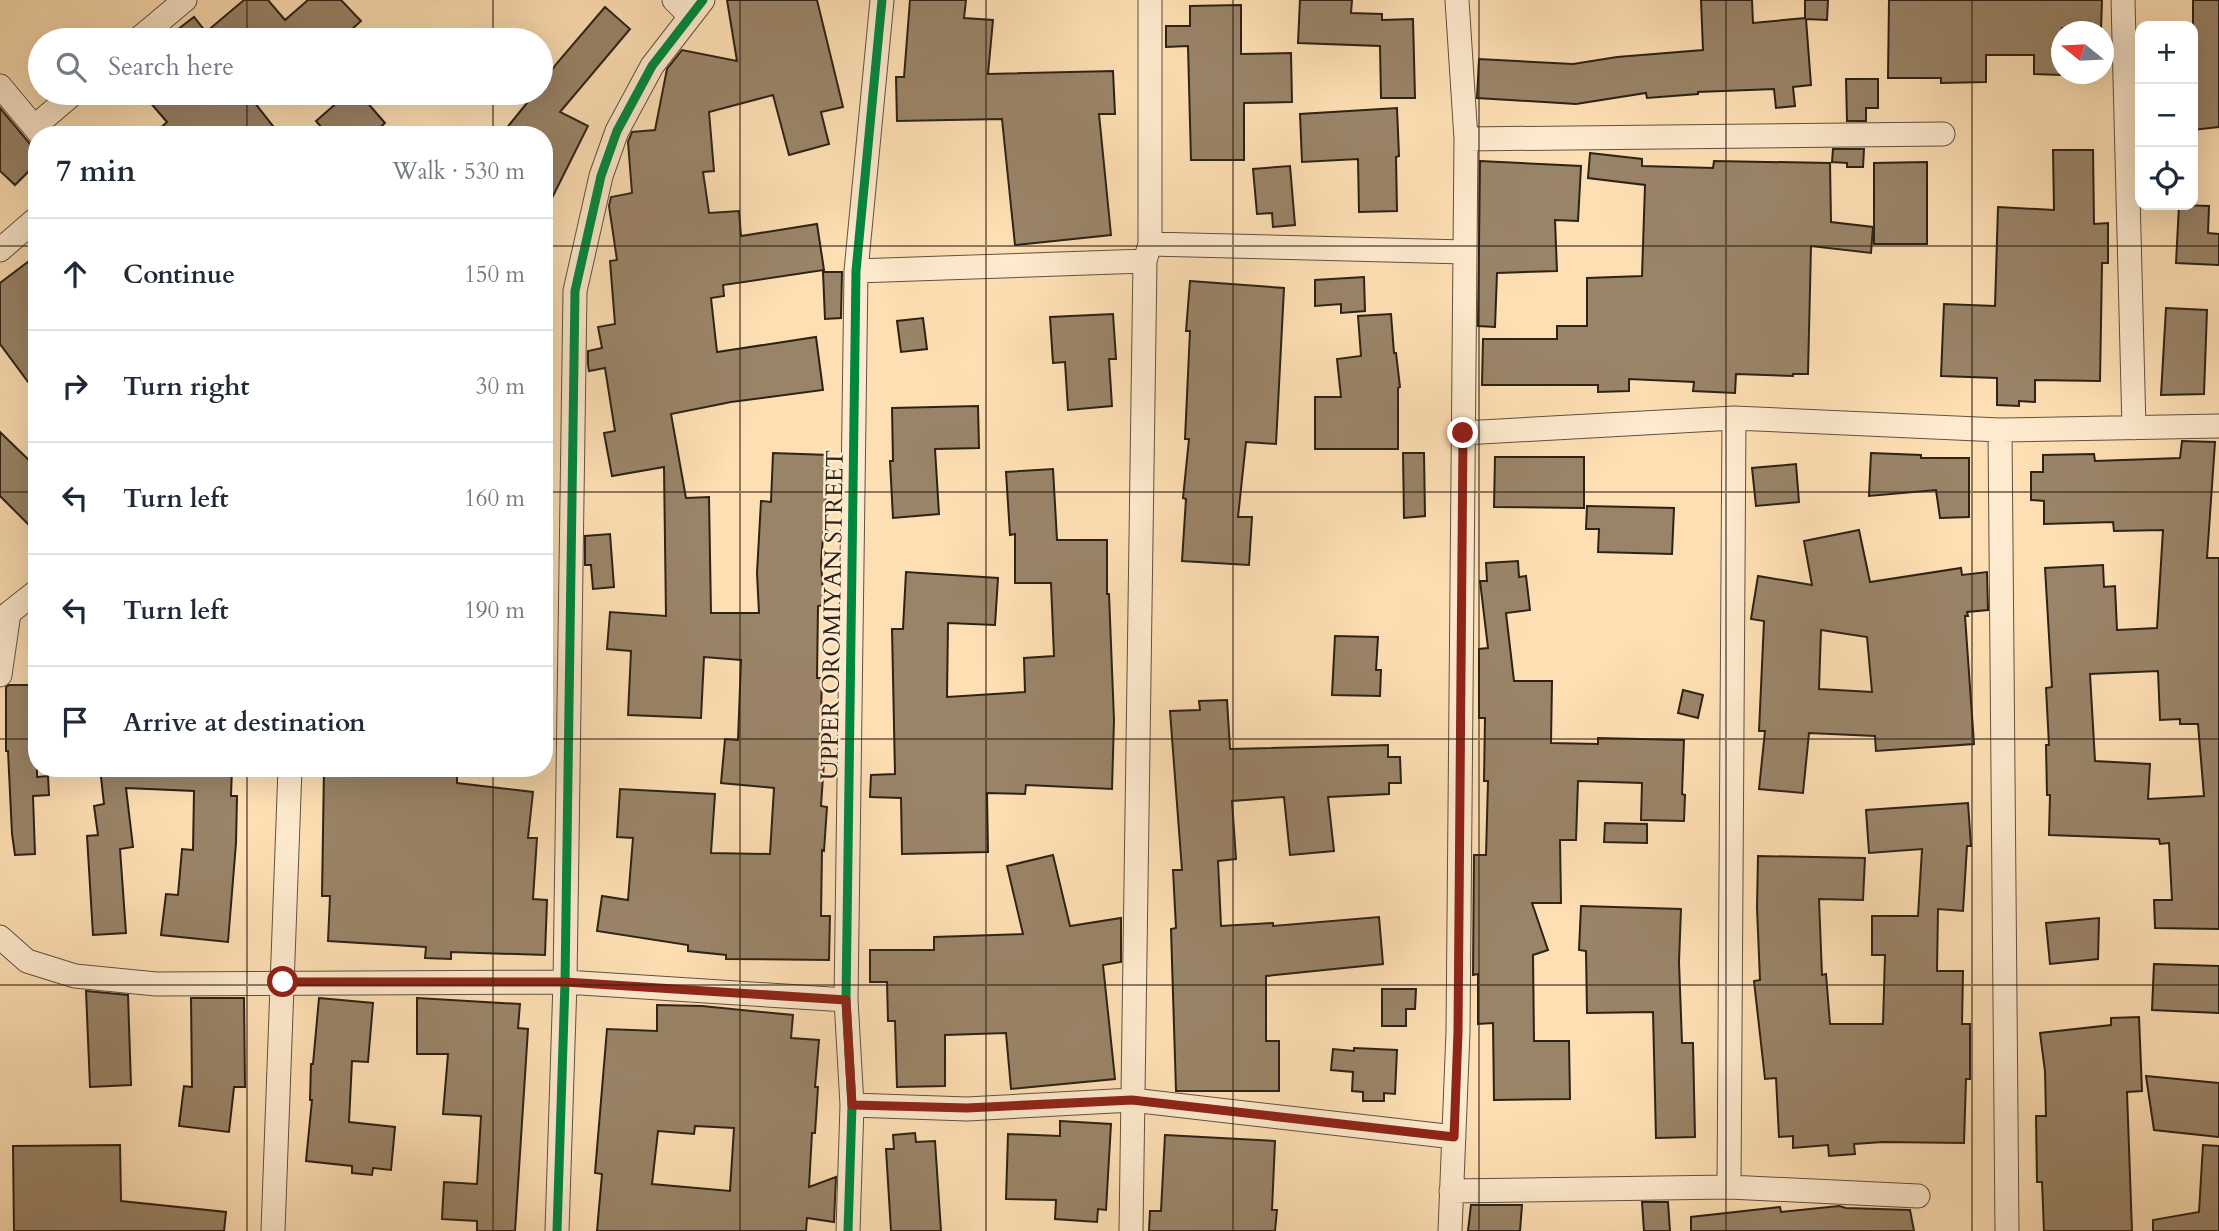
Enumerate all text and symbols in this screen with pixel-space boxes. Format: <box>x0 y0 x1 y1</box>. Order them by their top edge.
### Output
north arrow <box>2051 21 2114 84</box>
map controls <box>2135 21 2198 210</box>
button: + <box>2135 21 2198 84</box>
search box <box>28 28 553 105</box>
icon: search <box>52 48 90 86</box>
text: Search here <box>108 49 234 84</box>
button: − <box>2135 84 2198 147</box>
button: locate <box>2135 147 2198 210</box>
text: 7 min <box>56 151 136 192</box>
text: Walk · 530 m <box>392 156 525 187</box>
icon: ahead <box>56 255 94 293</box>
text: Continue <box>123 257 235 292</box>
text: 150 m <box>464 259 525 290</box>
icon: right <box>56 367 94 405</box>
text: Turn right <box>123 369 250 404</box>
text: 30 m <box>476 371 525 402</box>
route end <box>1447 417 1478 448</box>
street label: UPPER OROMIYAN STREET <box>813 450 852 780</box>
icon: left <box>56 479 94 517</box>
text: Turn left <box>123 481 228 516</box>
text: 160 m <box>464 483 525 514</box>
icon: left <box>56 591 94 629</box>
text: Turn left <box>123 593 228 628</box>
text: 190 m <box>464 595 525 626</box>
icon: arrive <box>56 703 94 741</box>
text: Arrive at destination <box>123 705 366 740</box>
route start <box>267 966 298 997</box>

